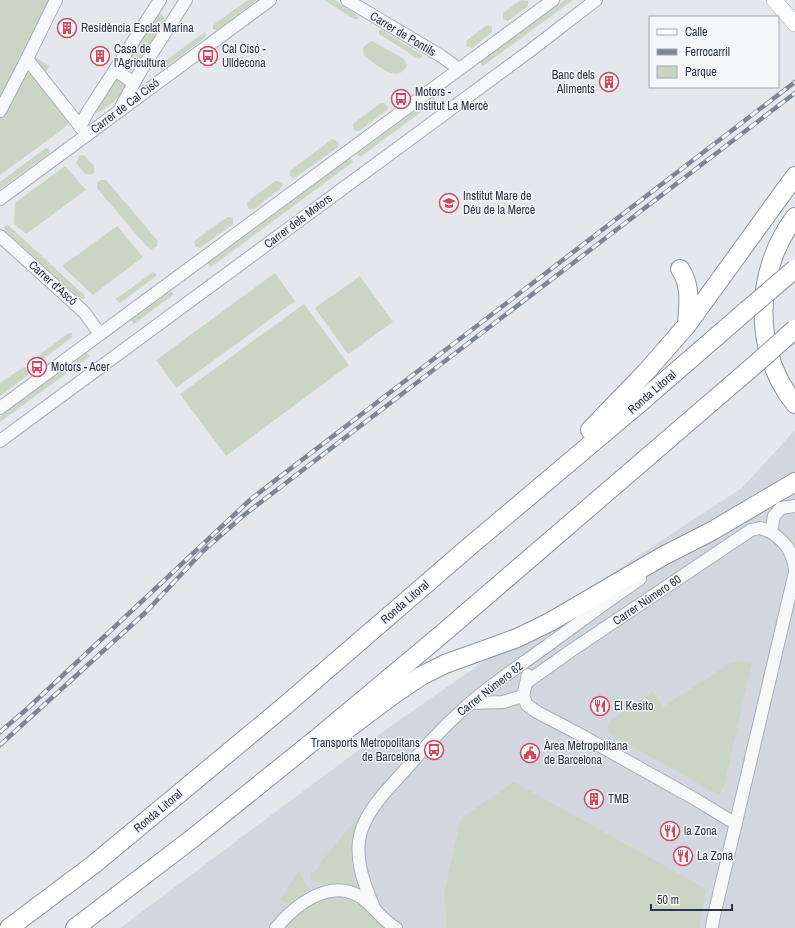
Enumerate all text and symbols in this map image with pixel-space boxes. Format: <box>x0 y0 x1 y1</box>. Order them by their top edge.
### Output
street label: Carrer de Pontils <box>367 8 439 60</box>
legend <box>649 16 779 88</box>
building icon: Residència Esclat Marina <box>56 17 78 39</box>
place label: Residència Esclat Marina <box>81 20 194 36</box>
text: Calle <box>685 24 707 40</box>
place label: Casa de l'Agricultura <box>114 41 166 71</box>
place label: Cal Cisó - Ulldecona <box>222 41 266 71</box>
text: Ferrocarril <box>685 44 730 60</box>
building icon: Casa de l'Agricultura <box>89 45 111 67</box>
bus stop icon: Cal Cisó - Ulldecona <box>197 45 219 67</box>
text: Parque <box>685 64 717 80</box>
place label: Banc dels Aliments <box>552 67 595 97</box>
building icon: Banc dels Aliments <box>598 71 620 93</box>
street label: Carrer de Cal Cisó <box>87 75 163 137</box>
place label: Motors - Institut La Mercè <box>415 84 488 114</box>
bus stop icon: Motors - Institut La Mercè <box>390 88 412 110</box>
place label: Institut Mare de Déu de la Mercè <box>463 188 535 218</box>
street label: Carrer dels Motors <box>261 190 335 252</box>
school or university icon: Institut Mare de Déu de la Mercè <box>438 192 460 214</box>
street label: Carrer d'Ascó <box>25 257 81 309</box>
bus stop icon: Motors - Acer <box>26 356 48 378</box>
place label: Motors - Acer <box>51 359 110 375</box>
street label: Ronda Litoral <box>624 367 680 417</box>
street label: Carrer Número 60 <box>610 571 684 629</box>
street label: Ronda Litoral <box>377 577 433 627</box>
street label: Carrer Número 62 <box>454 658 526 720</box>
restaurant icon: El Kesito <box>589 695 611 717</box>
place label: El Kesito <box>614 698 653 714</box>
place label: Transports Metropolitans de Barcelona <box>311 735 421 765</box>
place label: Àrea Metropolitana de Barcelona <box>543 738 628 768</box>
bus stop icon: Transports Metropolitans de Barcelona <box>423 739 445 761</box>
public building icon: Àrea Metropolitana de Barcelona <box>519 742 541 764</box>
street label: Ronda Litoral <box>130 786 186 836</box>
building icon: TMB <box>583 788 605 810</box>
place label: TMB <box>608 791 629 807</box>
restaurant icon: la Zona <box>659 820 681 842</box>
place label: la Zona <box>684 823 717 839</box>
restaurant icon: La Zona <box>672 845 694 867</box>
place label: La Zona <box>697 848 734 864</box>
scale bar <box>651 886 732 912</box>
text: 50 m <box>657 892 679 908</box>

